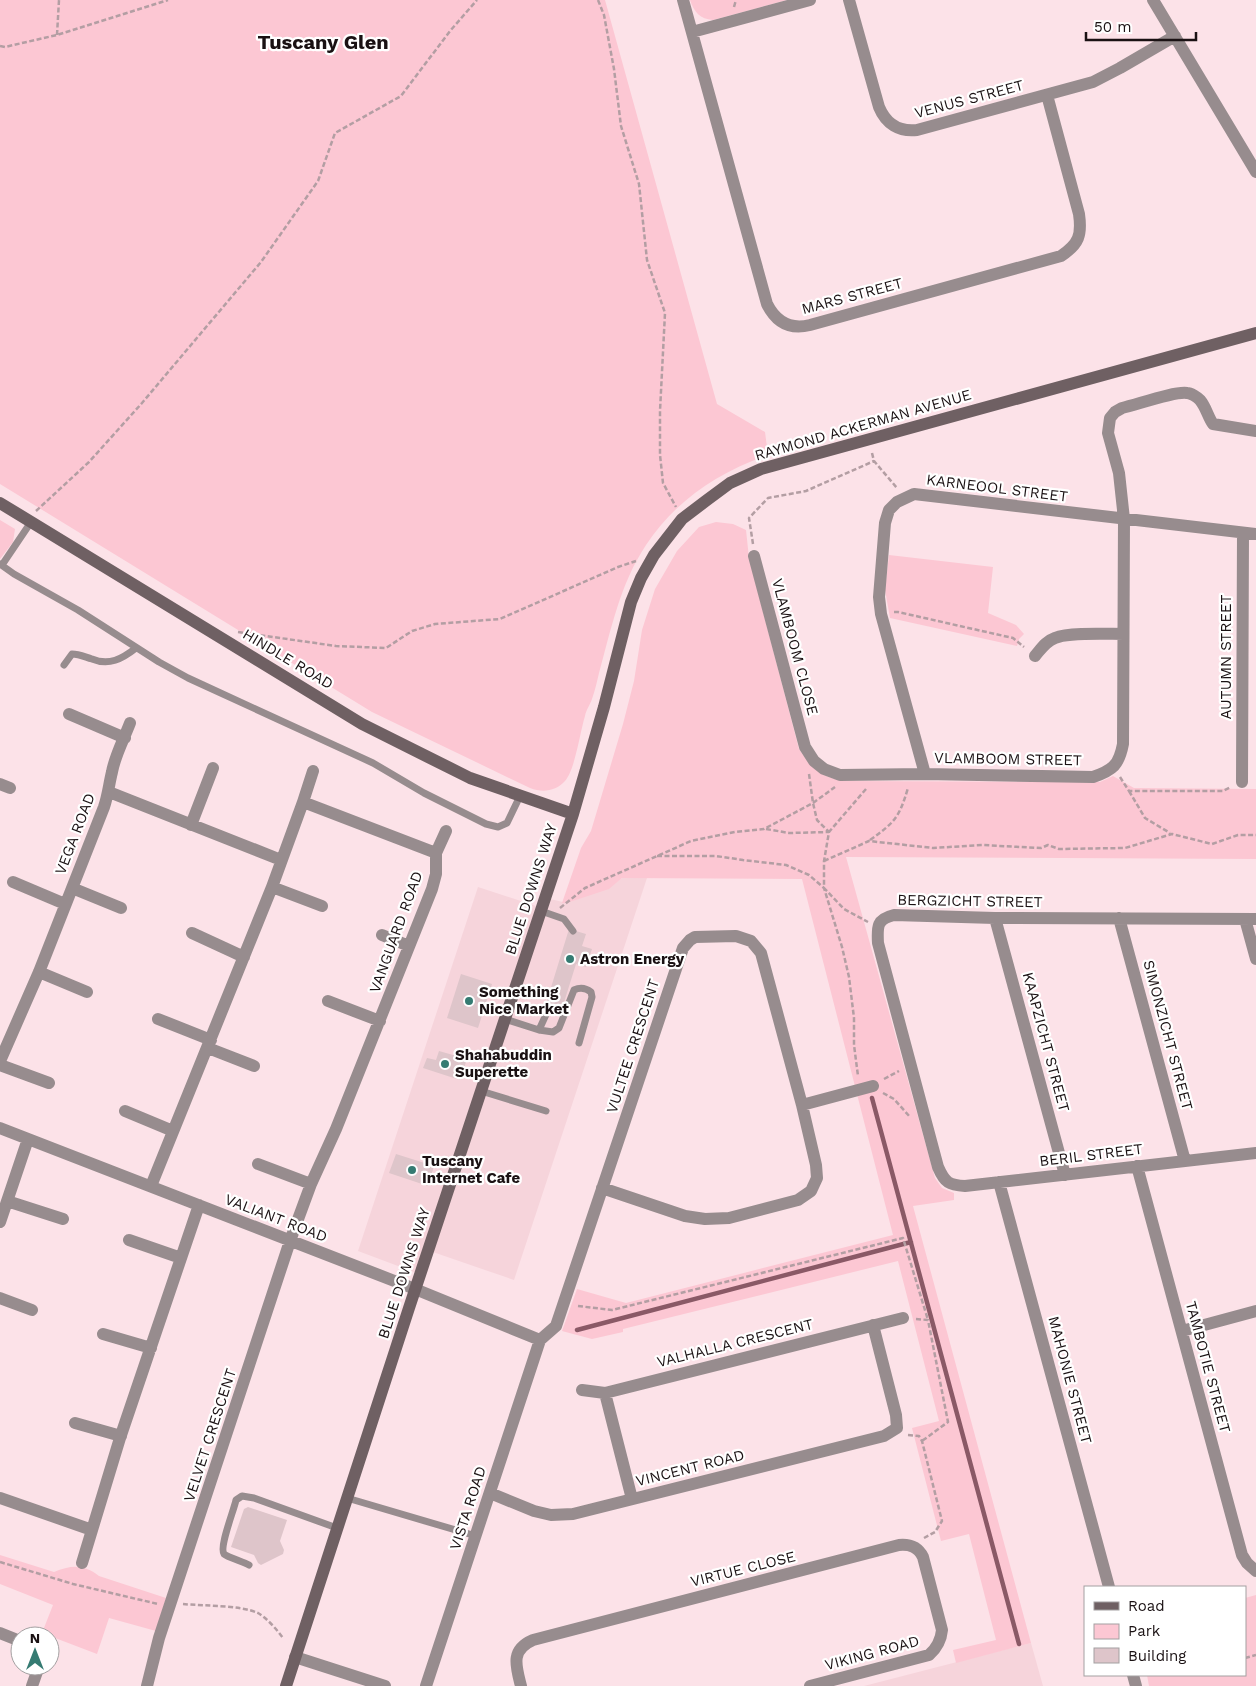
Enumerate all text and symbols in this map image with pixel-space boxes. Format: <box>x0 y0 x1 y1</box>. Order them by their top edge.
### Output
scale bar <box>1086 10 1196 42</box>
text: 50 m <box>1094 18 1131 36</box>
district label: Tuscany Glen <box>257 30 389 54</box>
street label: VENUS STREET <box>913 76 1025 122</box>
street label: MARS STREET <box>800 274 904 318</box>
street label: RAYMOND ACKERMAN AVENUE <box>753 385 973 465</box>
street label: KARNEOOL STREET <box>925 470 1069 506</box>
street label: VLAMBOOM CLOSE <box>768 577 822 717</box>
street label: AUTUMN STREET <box>1217 594 1235 720</box>
street label: HINDLE ROAD <box>239 625 337 693</box>
street label: VLAMBOOM STREET <box>934 749 1082 769</box>
street label: VEGA ROAD <box>51 791 99 877</box>
street label: BLUE DOWNS WAY <box>501 821 561 957</box>
street label: VANGUARD ROAD <box>366 869 426 995</box>
street label: BERGZICHT STREET <box>897 891 1043 911</box>
place label: Astron Energy <box>580 950 685 968</box>
marker: Astron Energy <box>564 953 576 965</box>
street label: SIMONZICHT STREET <box>1139 958 1197 1112</box>
street label: KAAPZICHT STREET <box>1019 970 1073 1114</box>
street label: VULTEE CRESCENT <box>603 977 663 1115</box>
place label: Something Nice Market <box>479 983 569 1018</box>
marker: Something Nice Market <box>463 995 475 1007</box>
place label: Shahabuddin Superette <box>455 1046 552 1081</box>
marker: Shahabuddin Superette <box>439 1058 451 1070</box>
street label: BERIL STREET <box>1038 1140 1144 1170</box>
place label: Tuscany Internet Cafe <box>422 1152 520 1187</box>
marker: Tuscany Internet Cafe <box>406 1164 418 1176</box>
street label: VALIANT ROAD <box>222 1190 330 1246</box>
street label: BLUE DOWNS WAY <box>374 1205 434 1341</box>
street label: TAMBOTIE STREET <box>1182 1299 1234 1435</box>
street label: MAHONIE STREET <box>1044 1314 1096 1446</box>
street label: VALHALLA CRESCENT <box>655 1315 815 1371</box>
street label: VELVET CRESCENT <box>180 1366 240 1504</box>
street label: VINCENT ROAD <box>634 1446 746 1490</box>
street label: VISTA ROAD <box>446 1464 490 1552</box>
street label: VIRTUE CLOSE <box>689 1547 797 1591</box>
legend <box>1084 1586 1246 1676</box>
text: Road <box>1128 1597 1165 1615</box>
text: Park <box>1128 1622 1161 1640</box>
north arrow <box>10 1626 60 1676</box>
text: N <box>30 1630 40 1646</box>
street label: VIKING ROAD <box>823 1632 921 1674</box>
text: Building <box>1128 1647 1186 1665</box>

